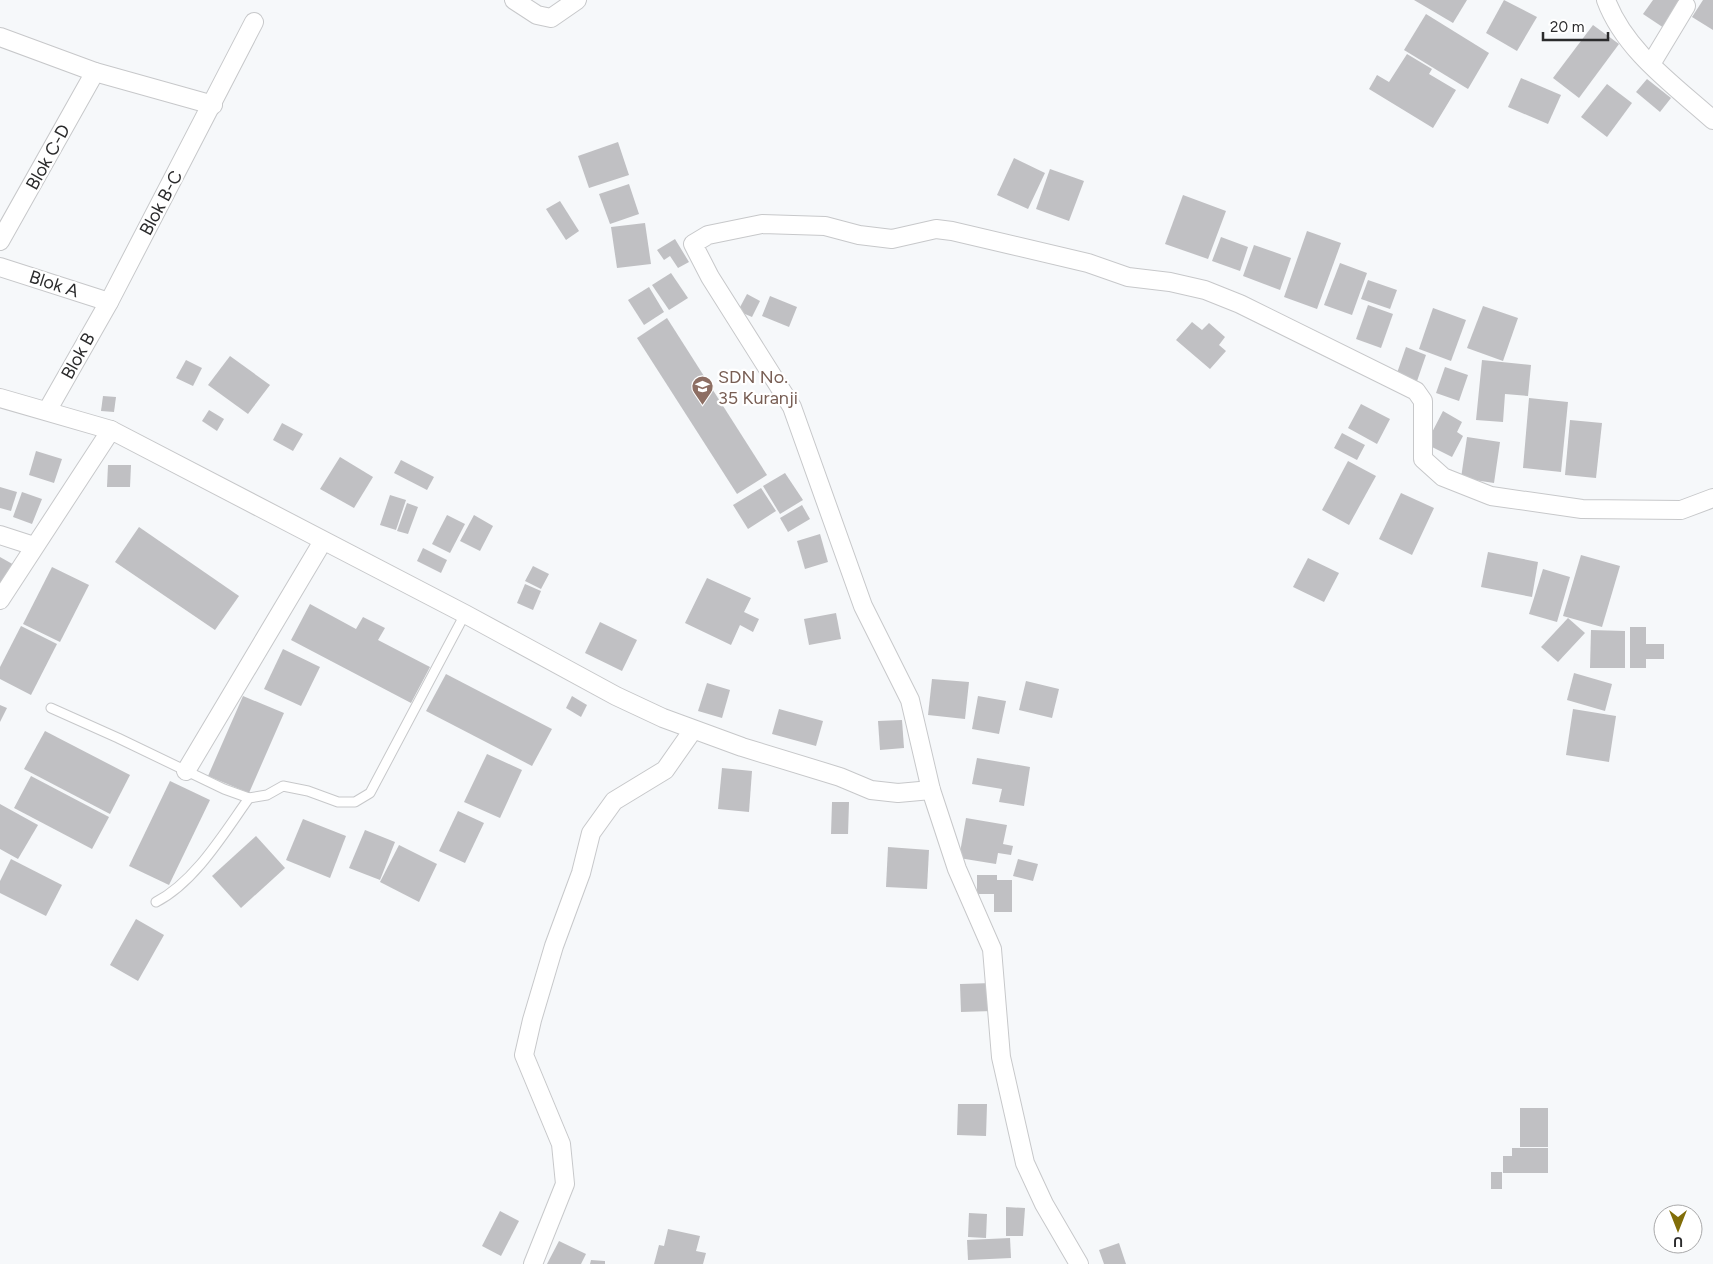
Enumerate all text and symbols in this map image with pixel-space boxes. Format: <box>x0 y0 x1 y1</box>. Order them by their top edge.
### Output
scale bar <box>1543 10 1608 42</box>
text: 20 m <box>1550 18 1584 36</box>
street label: Blok C-D <box>21 120 75 194</box>
street label: Blok B-C <box>135 167 187 239</box>
street label: Blok A <box>26 266 82 302</box>
street label: Blok B <box>56 329 100 383</box>
place label: SDN No. 35 Kuranji <box>718 366 798 409</box>
school or university icon: SDN No. 35 Kuranji <box>690 375 714 406</box>
north arrow <box>1653 1204 1703 1254</box>
text: U <box>1673 1233 1683 1250</box>

